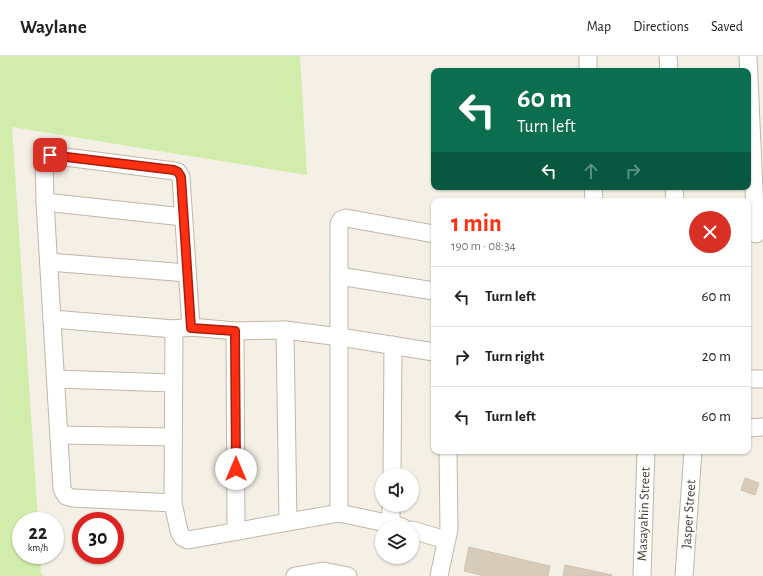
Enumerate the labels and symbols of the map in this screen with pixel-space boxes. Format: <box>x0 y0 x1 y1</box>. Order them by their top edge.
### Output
pin <box>33 138 67 172</box>
position arrow <box>215 448 257 490</box>
street label: Masayahin Street <box>635 466 653 561</box>
street label: Jasper Street <box>680 479 698 549</box>
speed limit sign: 30 <box>72 512 124 564</box>

